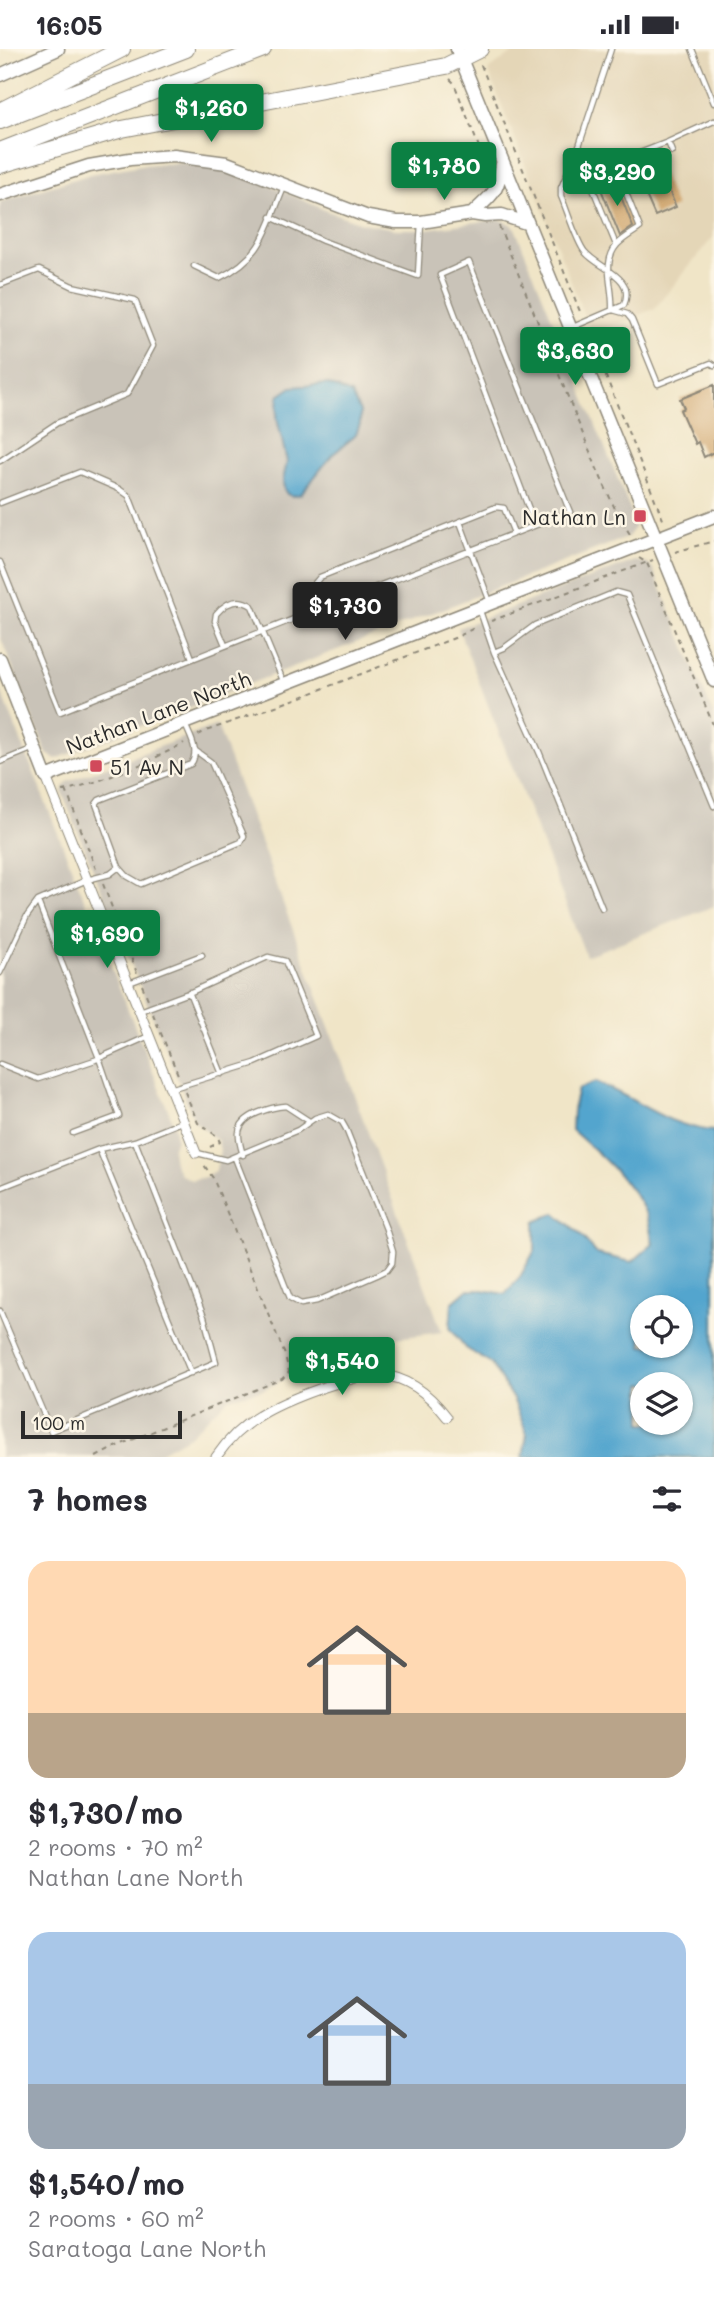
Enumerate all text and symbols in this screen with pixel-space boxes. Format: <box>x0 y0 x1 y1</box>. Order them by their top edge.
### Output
text: 16:05 <box>35 8 102 42</box>
pin: $1,260 <box>154 85 268 144</box>
text: $1,260 <box>174 92 248 122</box>
pin: $1,780 <box>387 143 501 202</box>
pin: $3,290 <box>560 149 674 208</box>
text: $1,780 <box>407 150 481 180</box>
text: $3,290 <box>579 156 655 186</box>
pin: $3,630 <box>518 327 632 387</box>
text: $3,630 <box>536 335 614 365</box>
place label: Nathan Ln <box>522 503 626 530</box>
marker: Nathan Ln <box>632 508 648 524</box>
pin: $1,730 <box>288 583 402 642</box>
text: $1,730 <box>309 590 381 620</box>
street label: Nathan Lane North <box>62 664 254 760</box>
place label: 51 Av N <box>110 753 184 780</box>
marker: 51 Av N <box>88 758 104 774</box>
pin: $1,690 <box>50 911 164 970</box>
text: $1,690 <box>70 918 144 948</box>
map controls <box>630 1295 693 1435</box>
button: locate <box>630 1295 693 1358</box>
pin: $1,540 <box>285 1337 399 1397</box>
text: $1,540 <box>305 1345 379 1375</box>
button: layers <box>630 1372 693 1435</box>
scale bar <box>21 1408 182 1440</box>
text: 100 m <box>32 1410 85 1435</box>
text: 7 homes <box>28 1479 148 1519</box>
icon: filters <box>648 1480 686 1518</box>
icon: home <box>294 1607 420 1733</box>
text: $1,730/mo <box>28 1792 183 1832</box>
text: 2 rooms · 70 m² <box>28 1832 203 1862</box>
text: Nathan Lane North <box>28 1862 243 1892</box>
icon: home <box>294 1978 420 2104</box>
text: $1,540/mo <box>28 2163 184 2203</box>
text: 2 rooms · 60 m² <box>28 2203 204 2233</box>
text: Saratoga Lane North <box>28 2233 266 2263</box>

